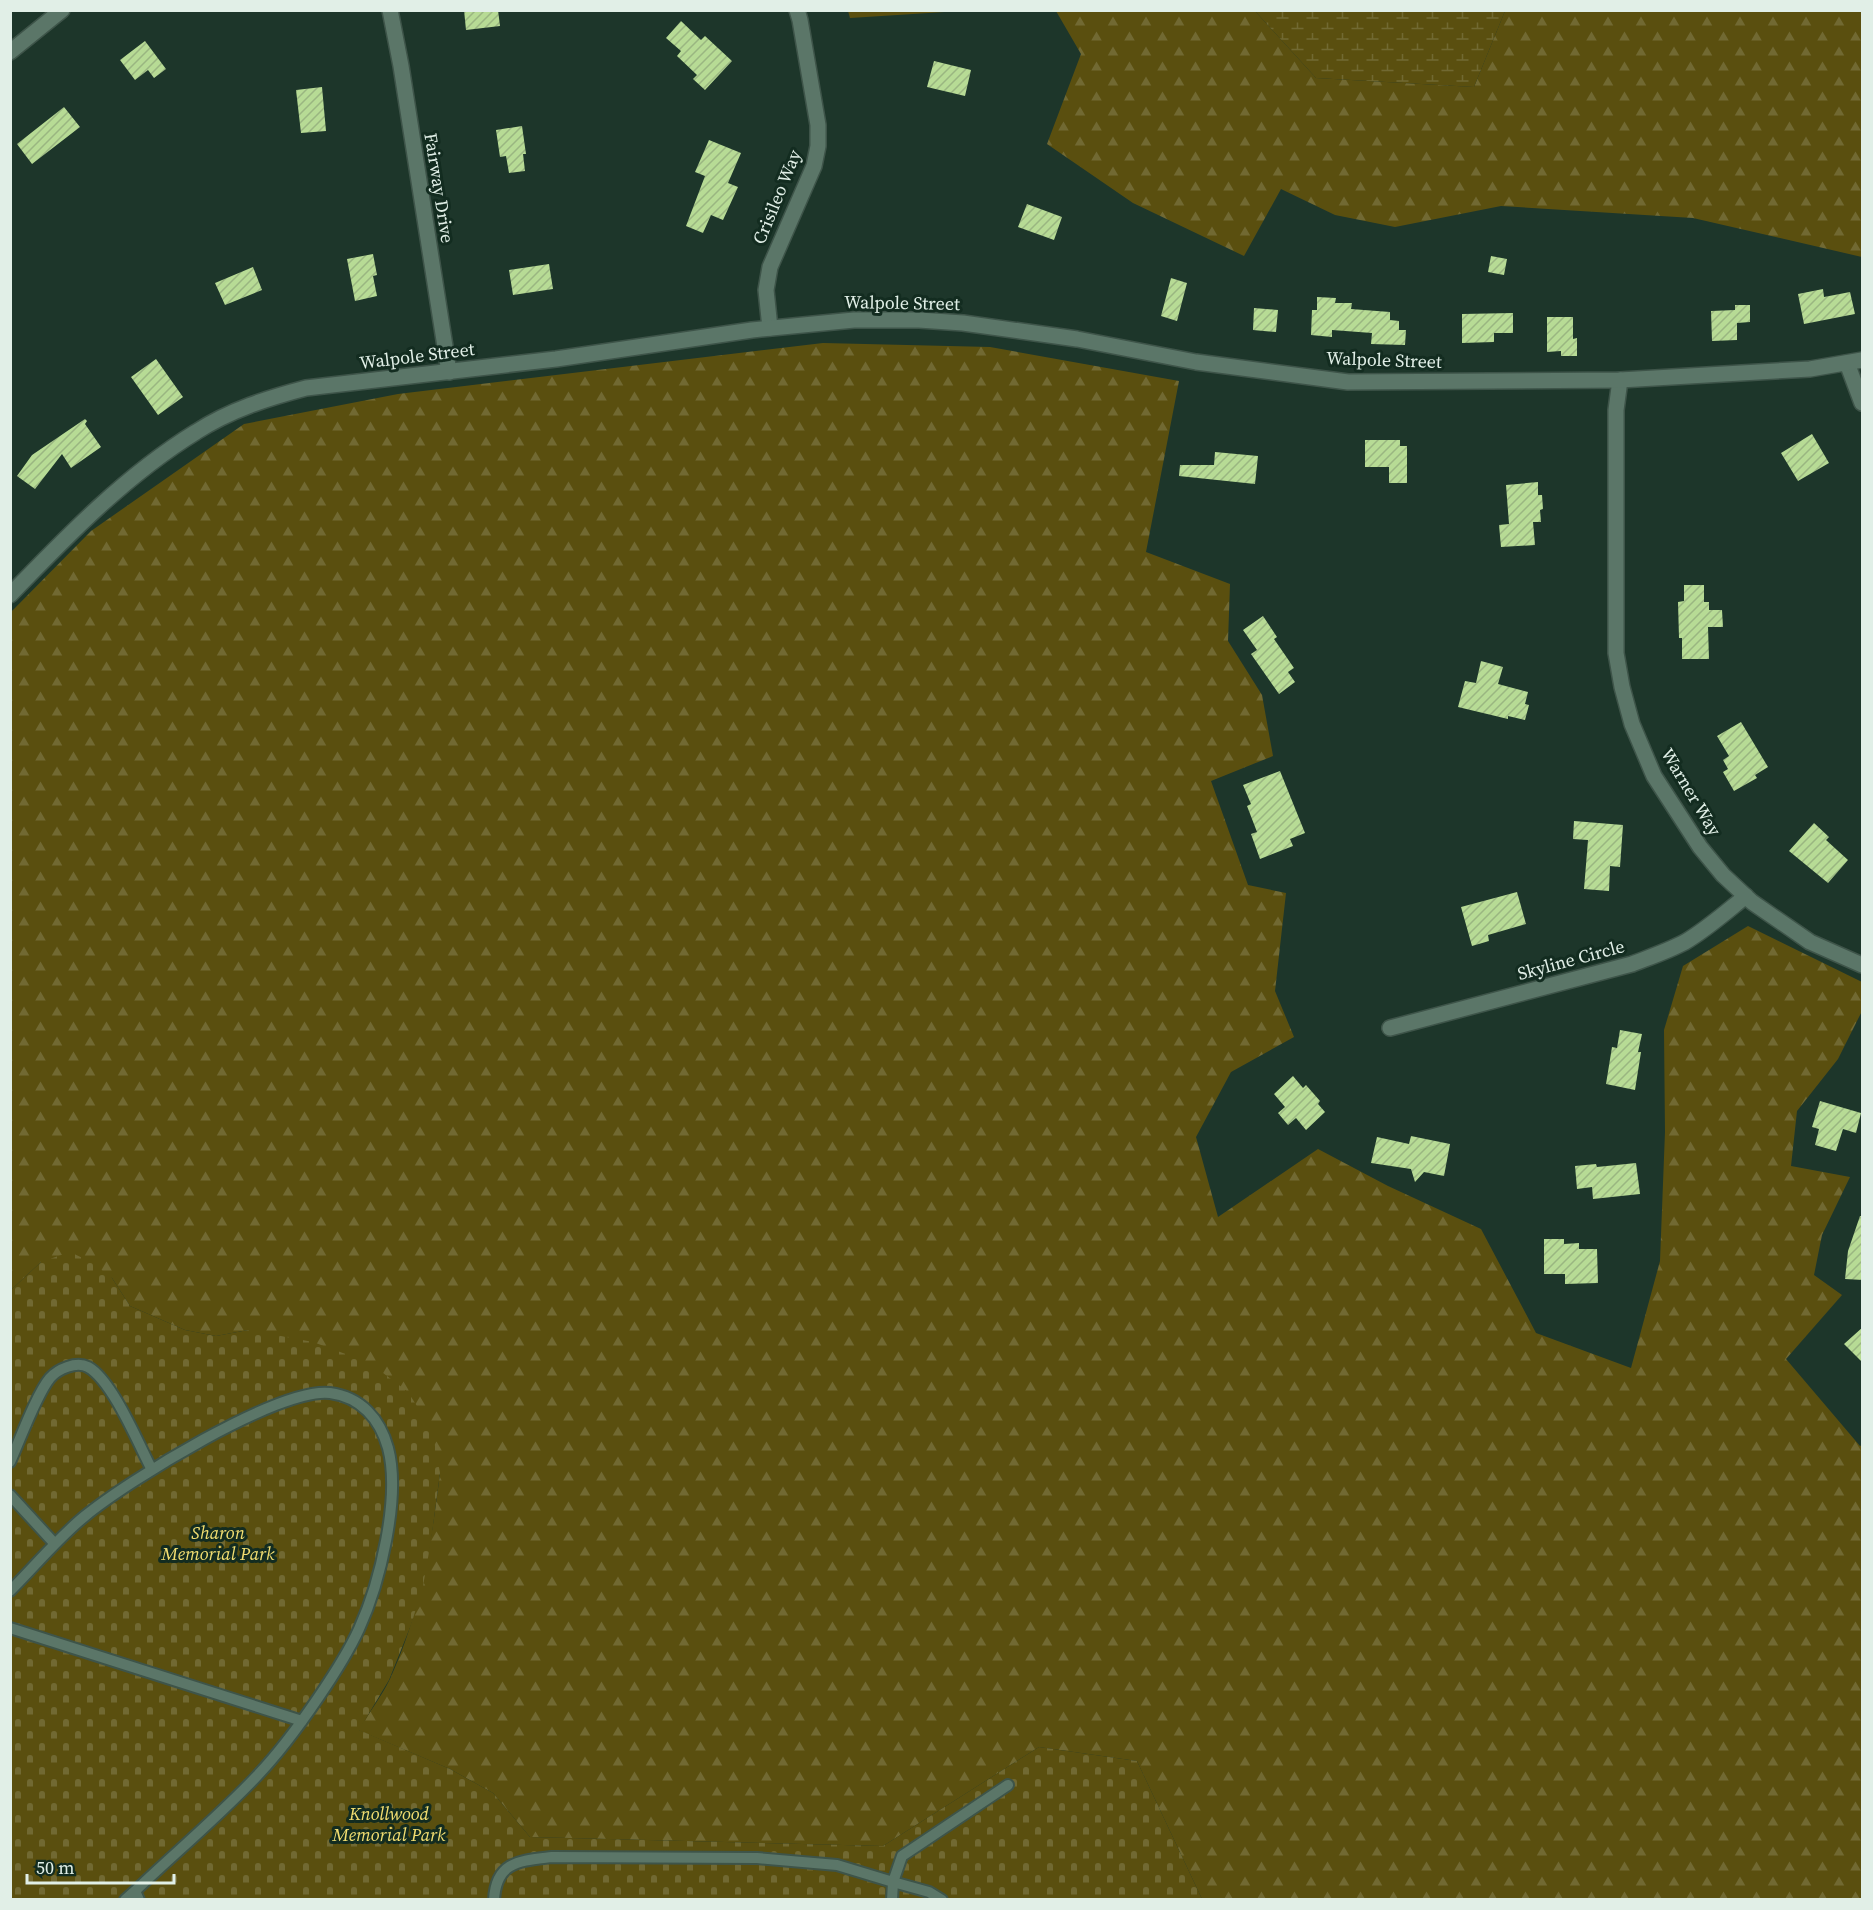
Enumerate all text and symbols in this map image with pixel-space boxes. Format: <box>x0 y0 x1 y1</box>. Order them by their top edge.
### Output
street label: Fairway Drive <box>418 131 461 245</box>
street label: Crisileo Way <box>746 145 807 248</box>
street label: Walpole Street <box>844 289 960 316</box>
street label: Walpole Street <box>358 336 476 375</box>
street label: Walpole Street <box>1326 345 1442 374</box>
street label: Warner Way <box>1655 743 1728 841</box>
street label: Skyline Circle <box>1514 933 1627 986</box>
park label: Sharon Memorial Park <box>161 1520 275 1566</box>
park label: Knollwood Memorial Park <box>332 1801 446 1847</box>
scale bar <box>27 1847 174 1885</box>
text: 50 m <box>36 1855 74 1880</box>

